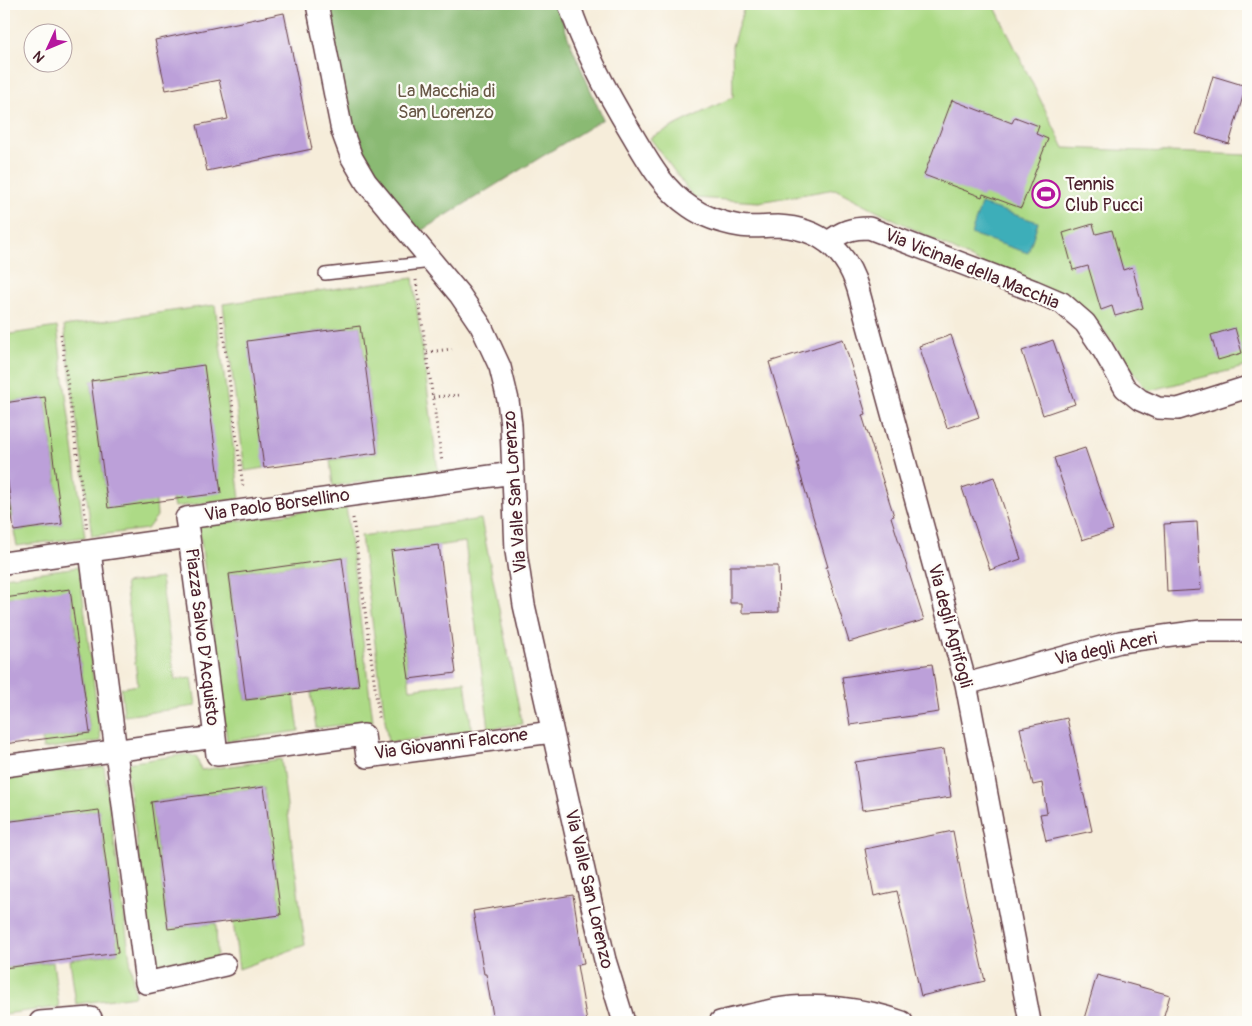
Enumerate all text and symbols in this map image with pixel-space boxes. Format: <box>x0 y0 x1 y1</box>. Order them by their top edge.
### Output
north arrow <box>22 22 72 72</box>
text: N <box>30 47 48 66</box>
park label: La Macchia di San Lorenzo <box>397 80 495 124</box>
place label: Tennis Club Pucci <box>1065 173 1143 217</box>
sports icon: Tennis Club Pucci <box>1031 179 1061 209</box>
street label: Via Vicinale della Macchia <box>881 223 1063 315</box>
street label: Via Valle San Lorenzo <box>498 410 532 574</box>
street label: Via Paolo Borsellino <box>203 483 351 527</box>
street label: Piazza Salvo D'Acquisto <box>180 547 224 727</box>
street label: Via degli Agrifogli <box>922 561 978 691</box>
street label: Via degli Aceri <box>1053 627 1159 671</box>
street label: Via Giovanni Falcone <box>373 723 529 765</box>
street label: Via Valle San Lorenzo <box>559 807 619 971</box>

